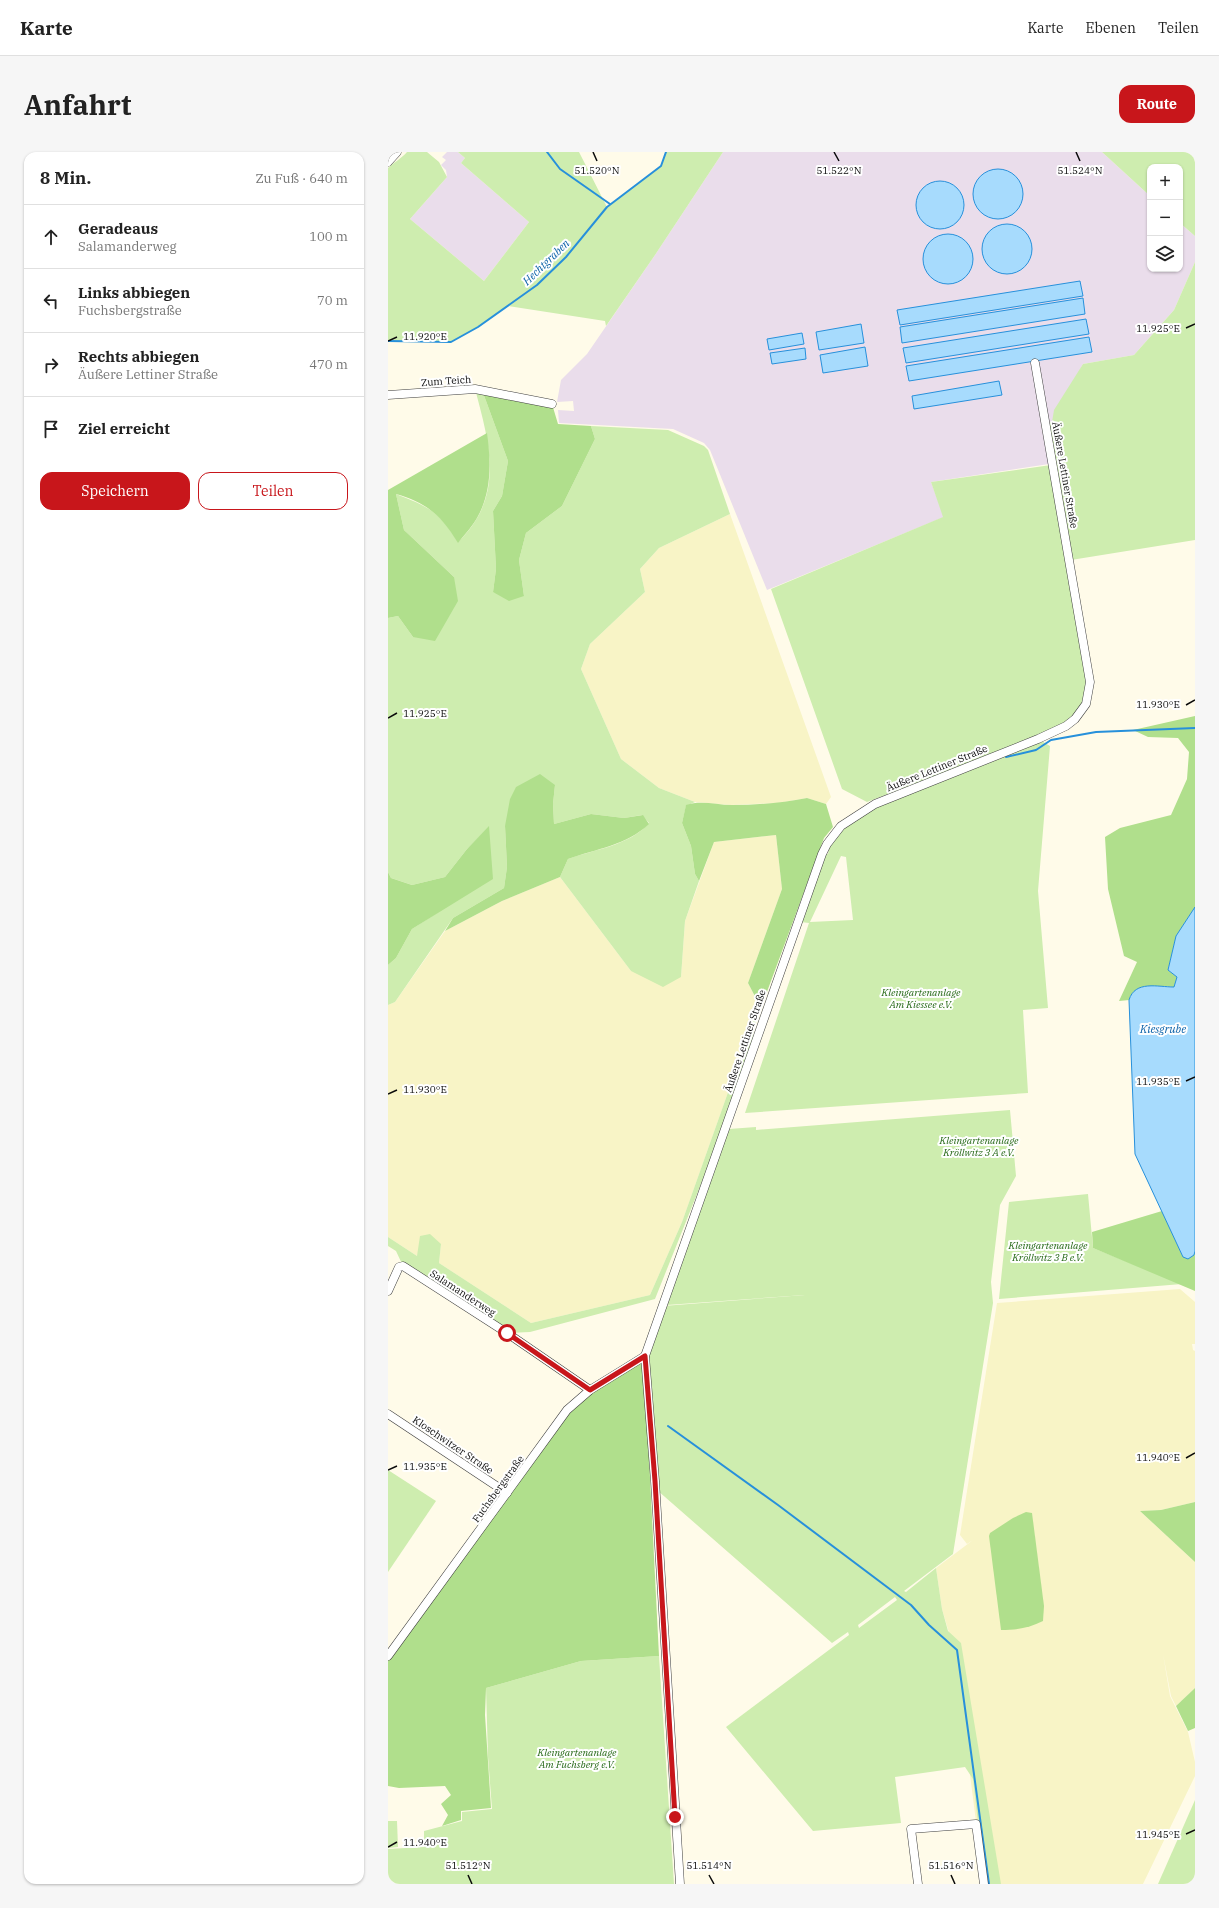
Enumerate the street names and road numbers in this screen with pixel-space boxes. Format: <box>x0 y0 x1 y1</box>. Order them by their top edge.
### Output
street label: Zum Teich <box>420 373 472 389</box>
street label: Äußere Lettiner Straße <box>1049 421 1081 529</box>
street label: Äußere Lettiner Straße <box>885 742 989 794</box>
street label: Äußere Lettiner Straße <box>721 988 769 1094</box>
street label: Salamanderweg <box>428 1267 499 1319</box>
street label: Kloschwitzer Straße <box>410 1413 496 1477</box>
street label: Fuchsbergstraße <box>469 1453 527 1525</box>

